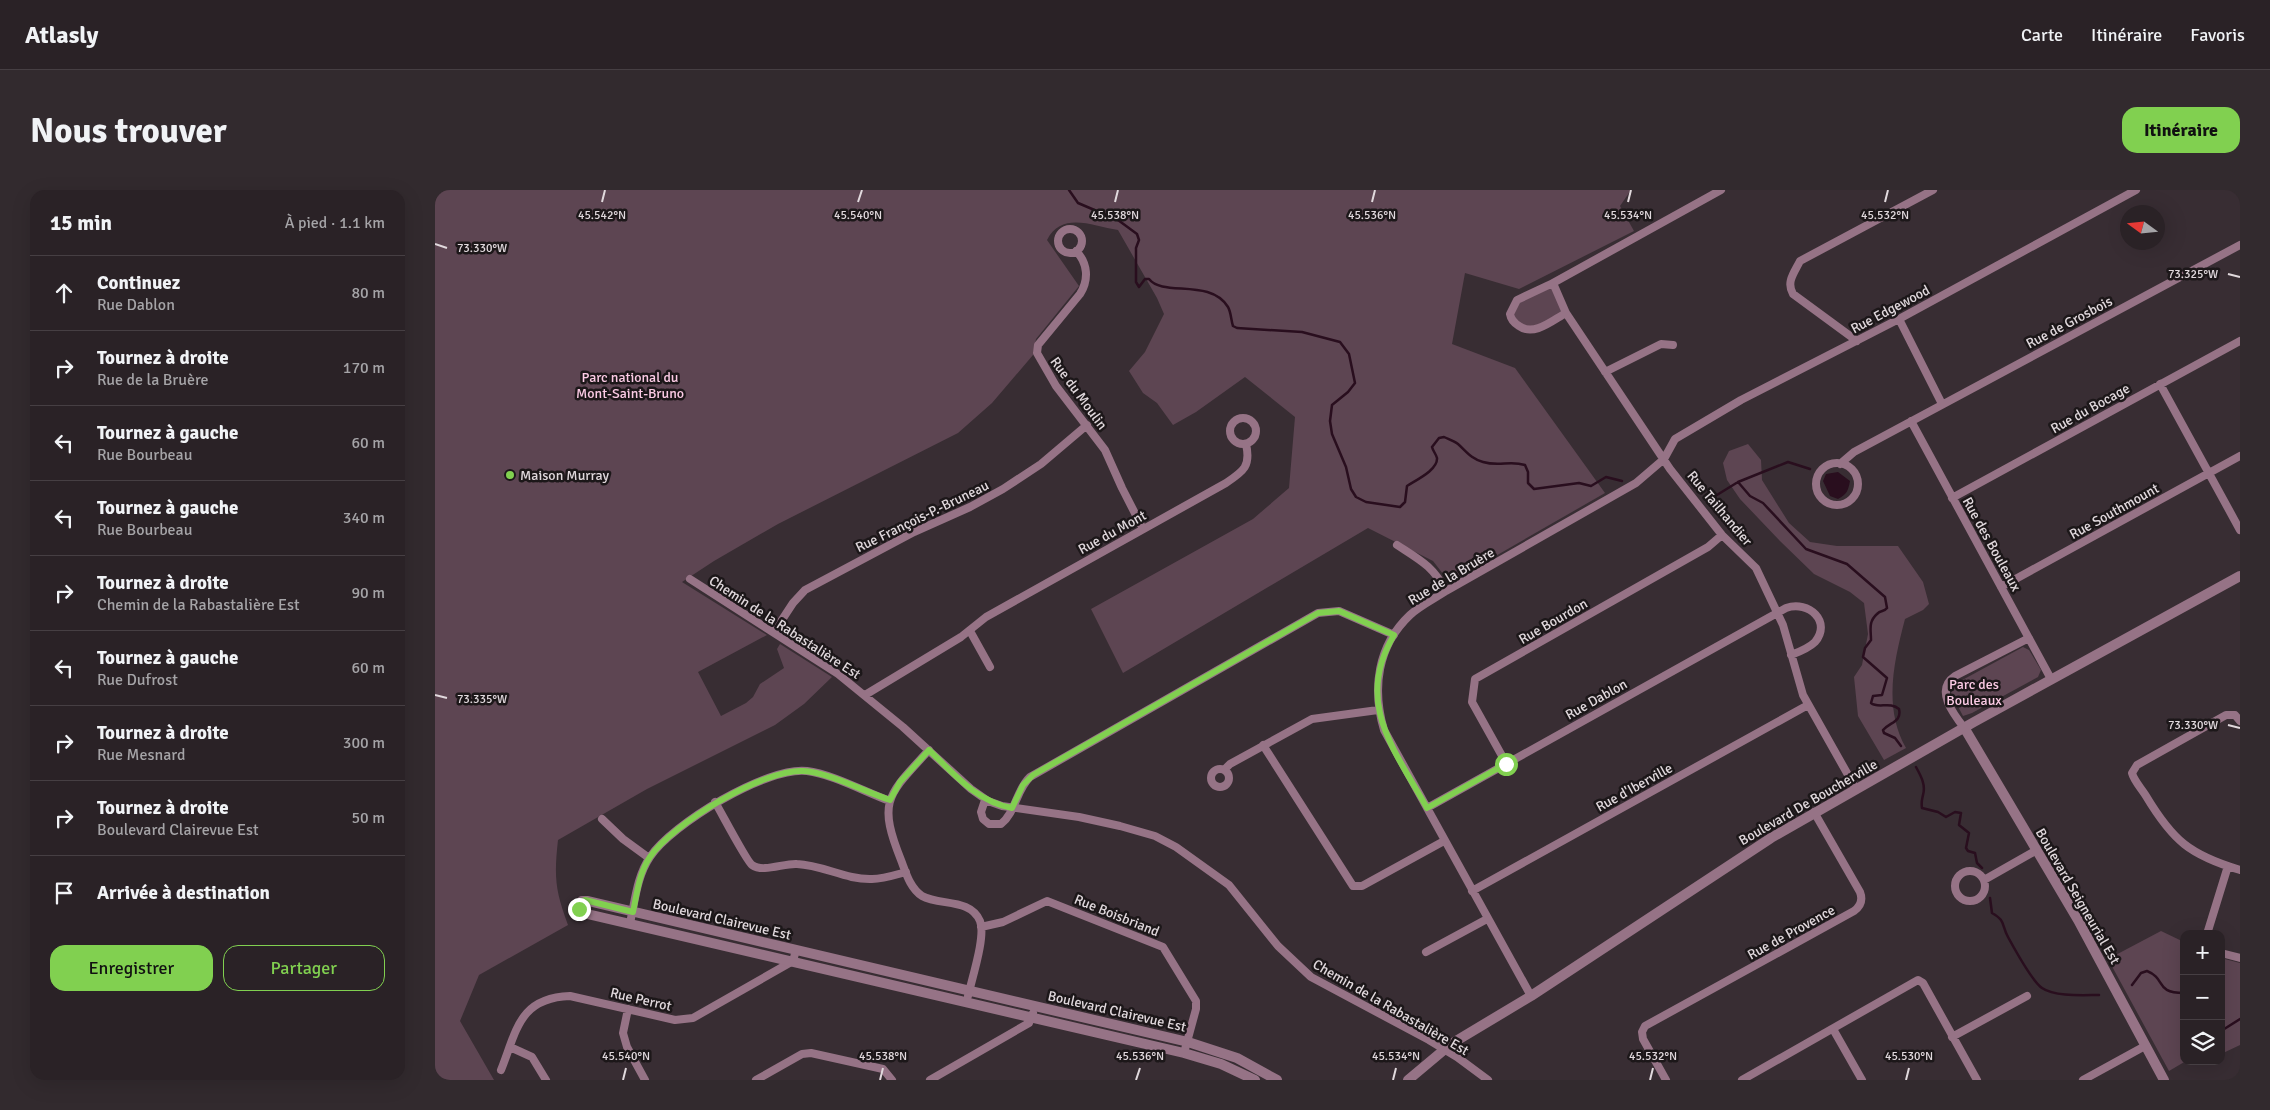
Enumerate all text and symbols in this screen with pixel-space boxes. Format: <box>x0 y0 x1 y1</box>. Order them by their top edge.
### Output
text: Atlasly <box>25 20 98 50</box>
text: Carte <box>2021 24 2063 46</box>
text: Itinéraire <box>2091 24 2162 46</box>
text: Favoris <box>2190 24 2245 46</box>
button: Itinéraire <box>2122 107 2240 153</box>
text: Nous trouver <box>30 109 227 152</box>
north arrow <box>2120 205 2165 250</box>
text: 45.542°N <box>578 208 626 223</box>
text: 45.540°N <box>834 208 882 223</box>
text: 45.538°N <box>1091 208 1139 223</box>
text: 45.536°N <box>1348 208 1396 223</box>
text: 45.534°N <box>1604 208 1652 223</box>
text: 45.532°N <box>1861 208 1909 223</box>
text: 15 min <box>50 210 112 236</box>
text: À pied · 1.1 km <box>285 213 385 233</box>
text: 73.330°W <box>457 241 507 256</box>
text: 73.325°W <box>2168 267 2218 282</box>
text: Continuez <box>97 271 180 295</box>
icon: ahead <box>50 279 78 307</box>
street label: Rue Edgewood <box>1848 281 1933 337</box>
text: 80 m <box>351 283 385 303</box>
street label: Rue de Grosbois <box>2023 293 2115 352</box>
text: Rue Dablon <box>97 295 175 315</box>
text: Tournez à droite <box>97 346 229 370</box>
icon: right <box>50 354 78 382</box>
street label: Rue du Moulin <box>1047 354 1111 433</box>
text: 170 m <box>343 358 385 378</box>
park label: Parc national du Mont-Saint-Bruno <box>576 369 684 402</box>
text: Rue de la Bruère <box>97 370 209 390</box>
street label: Rue du Bocage <box>2048 380 2133 437</box>
text: Tournez à gauche <box>97 421 238 445</box>
icon: left <box>50 429 78 457</box>
text: 60 m <box>351 433 385 453</box>
text: Rue Bourbeau <box>97 445 192 465</box>
place label: Maison Murray <box>520 467 609 484</box>
street label: Rue Tailhandier <box>1683 467 1756 550</box>
marker: Maison Murray <box>504 469 516 481</box>
street label: Rue François-P.-Bruneau <box>853 477 992 556</box>
street label: Rue Southmount <box>2067 480 2162 543</box>
street label: Rue des Bouleaux <box>1959 494 2025 595</box>
text: Tournez à gauche <box>97 496 238 520</box>
icon: left <box>50 504 78 532</box>
street label: Rue du Mont <box>1075 507 1149 558</box>
text: 340 m <box>343 508 385 528</box>
text: Rue Bourbeau <box>97 520 192 540</box>
street label: Rue de la Bruère <box>1405 544 1497 609</box>
text: Tournez à droite <box>97 571 229 595</box>
street label: Chemin de la Rabastalière Est <box>706 572 864 683</box>
icon: right <box>50 579 78 607</box>
text: 90 m <box>351 583 385 603</box>
text: Chemin de la Rabastalière Est <box>97 595 300 615</box>
street label: Rue Bourdon <box>1516 595 1591 648</box>
text: Tournez à gauche <box>97 646 238 670</box>
icon: left <box>50 654 78 682</box>
text: 60 m <box>351 658 385 678</box>
text: Rue Dufrost <box>97 670 178 690</box>
street label: Rue Dablon <box>1562 675 1630 723</box>
park label: Parc des Bouleaux <box>1946 676 2002 709</box>
text: 73.335°W <box>457 692 507 707</box>
text: 73.330°W <box>2168 718 2218 733</box>
text: Tournez à droite <box>97 721 229 745</box>
icon: right <box>50 729 78 757</box>
text: 300 m <box>343 733 385 753</box>
text: Rue Mesnard <box>97 745 186 765</box>
route start <box>1495 753 1518 776</box>
street label: Boulevard De Boucherville <box>1736 756 1881 849</box>
street label: Rue d'Iberville <box>1593 759 1676 816</box>
text: Tournez à droite <box>97 796 229 820</box>
icon: right <box>50 804 78 832</box>
text: 50 m <box>351 808 385 828</box>
text: Boulevard Clairevue Est <box>97 820 259 840</box>
street label: Boulevard Seigneurial Est <box>2032 825 2123 967</box>
icon: arrive <box>50 879 78 907</box>
text: Arrivée à destination <box>97 881 270 905</box>
street label: Rue Boisbriand <box>1072 891 1162 940</box>
street label: Boulevard Clairevue Est <box>651 895 793 944</box>
route end <box>568 898 591 921</box>
street label: Rue de Provence <box>1745 901 1838 963</box>
map controls <box>2180 930 2225 1065</box>
button: + <box>2180 930 2225 975</box>
button: Enregistrer <box>50 945 213 991</box>
button: Partager <box>223 945 385 991</box>
street label: Chemin de la Rabastalière Est <box>1310 956 1472 1059</box>
button: − <box>2180 975 2225 1020</box>
street label: Rue Perrot <box>609 984 673 1015</box>
street label: Boulevard Clairevue Est <box>1046 987 1188 1036</box>
button: layers <box>2180 1020 2225 1065</box>
text: 45.540°N <box>602 1049 650 1064</box>
text: 45.538°N <box>859 1049 907 1064</box>
text: 45.536°N <box>1116 1049 1164 1064</box>
text: 45.534°N <box>1372 1049 1420 1064</box>
text: 45.532°N <box>1629 1049 1677 1064</box>
text: 45.530°N <box>1885 1049 1933 1064</box>

